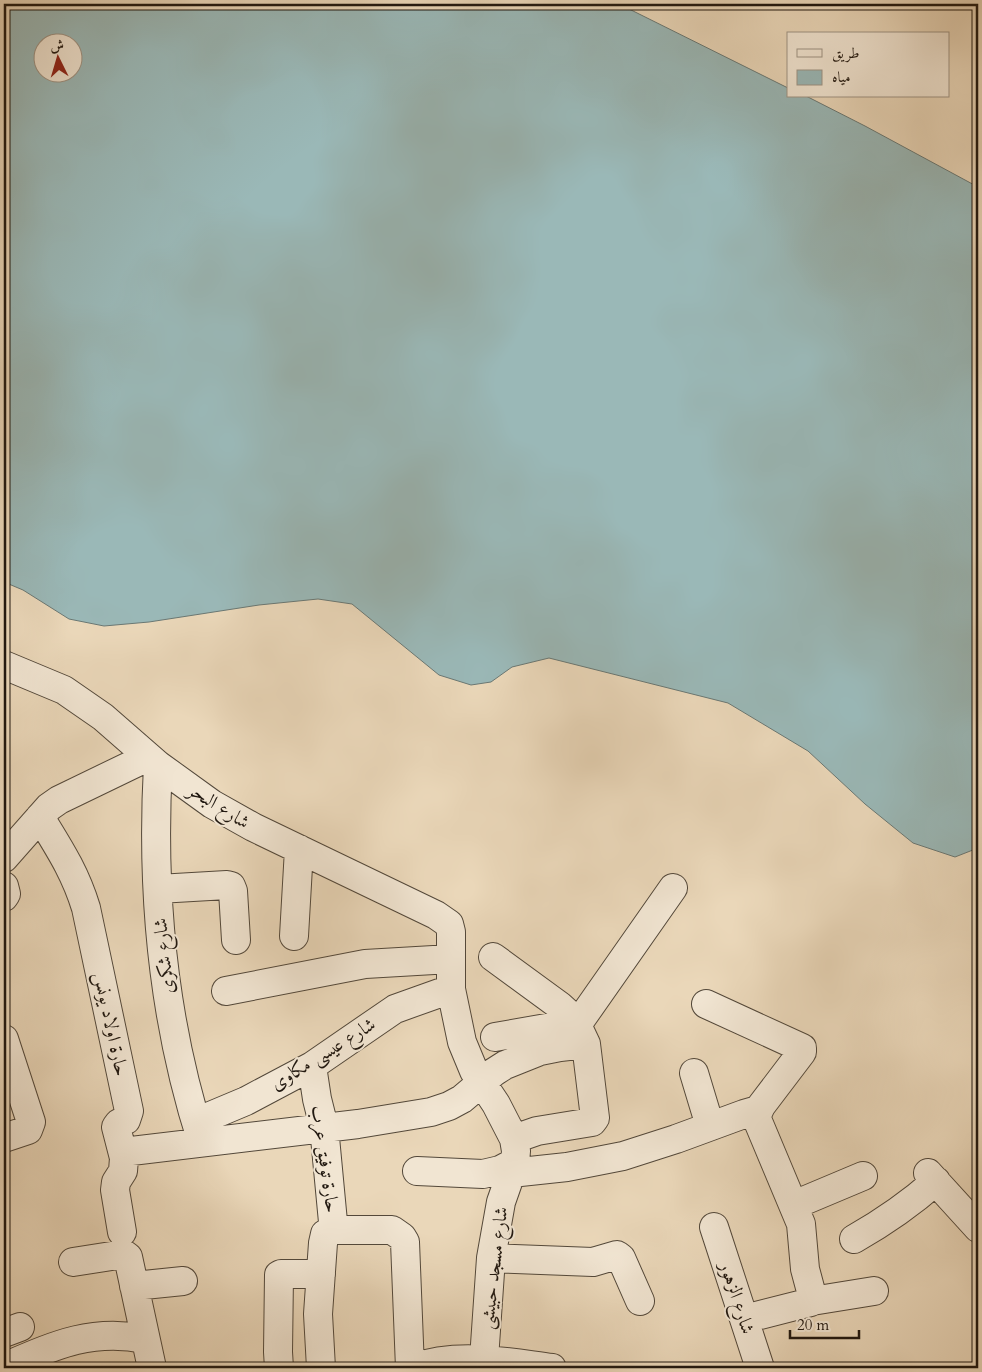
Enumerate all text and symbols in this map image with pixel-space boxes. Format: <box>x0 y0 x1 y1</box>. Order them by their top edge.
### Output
north arrow <box>32 32 82 82</box>
legend <box>787 32 950 98</box>
text: ش <box>49 35 65 56</box>
text: طريق <box>832 43 859 63</box>
text: مياه <box>832 67 850 87</box>
street label: شارع البحر <box>180 776 255 837</box>
street label: شارع شكرى <box>147 917 183 995</box>
street label: حارة اولاد يونس <box>87 970 135 1078</box>
street label: شارع عيسى مكاوى <box>265 1011 382 1098</box>
street label: حارة توفيق عرب <box>305 1104 345 1214</box>
street label: شارع مسجد حبيشى <box>474 1205 516 1331</box>
street label: شارع الزهور <box>711 1257 761 1338</box>
scale bar <box>790 1307 858 1339</box>
text: 20 m <box>797 1315 829 1335</box>

